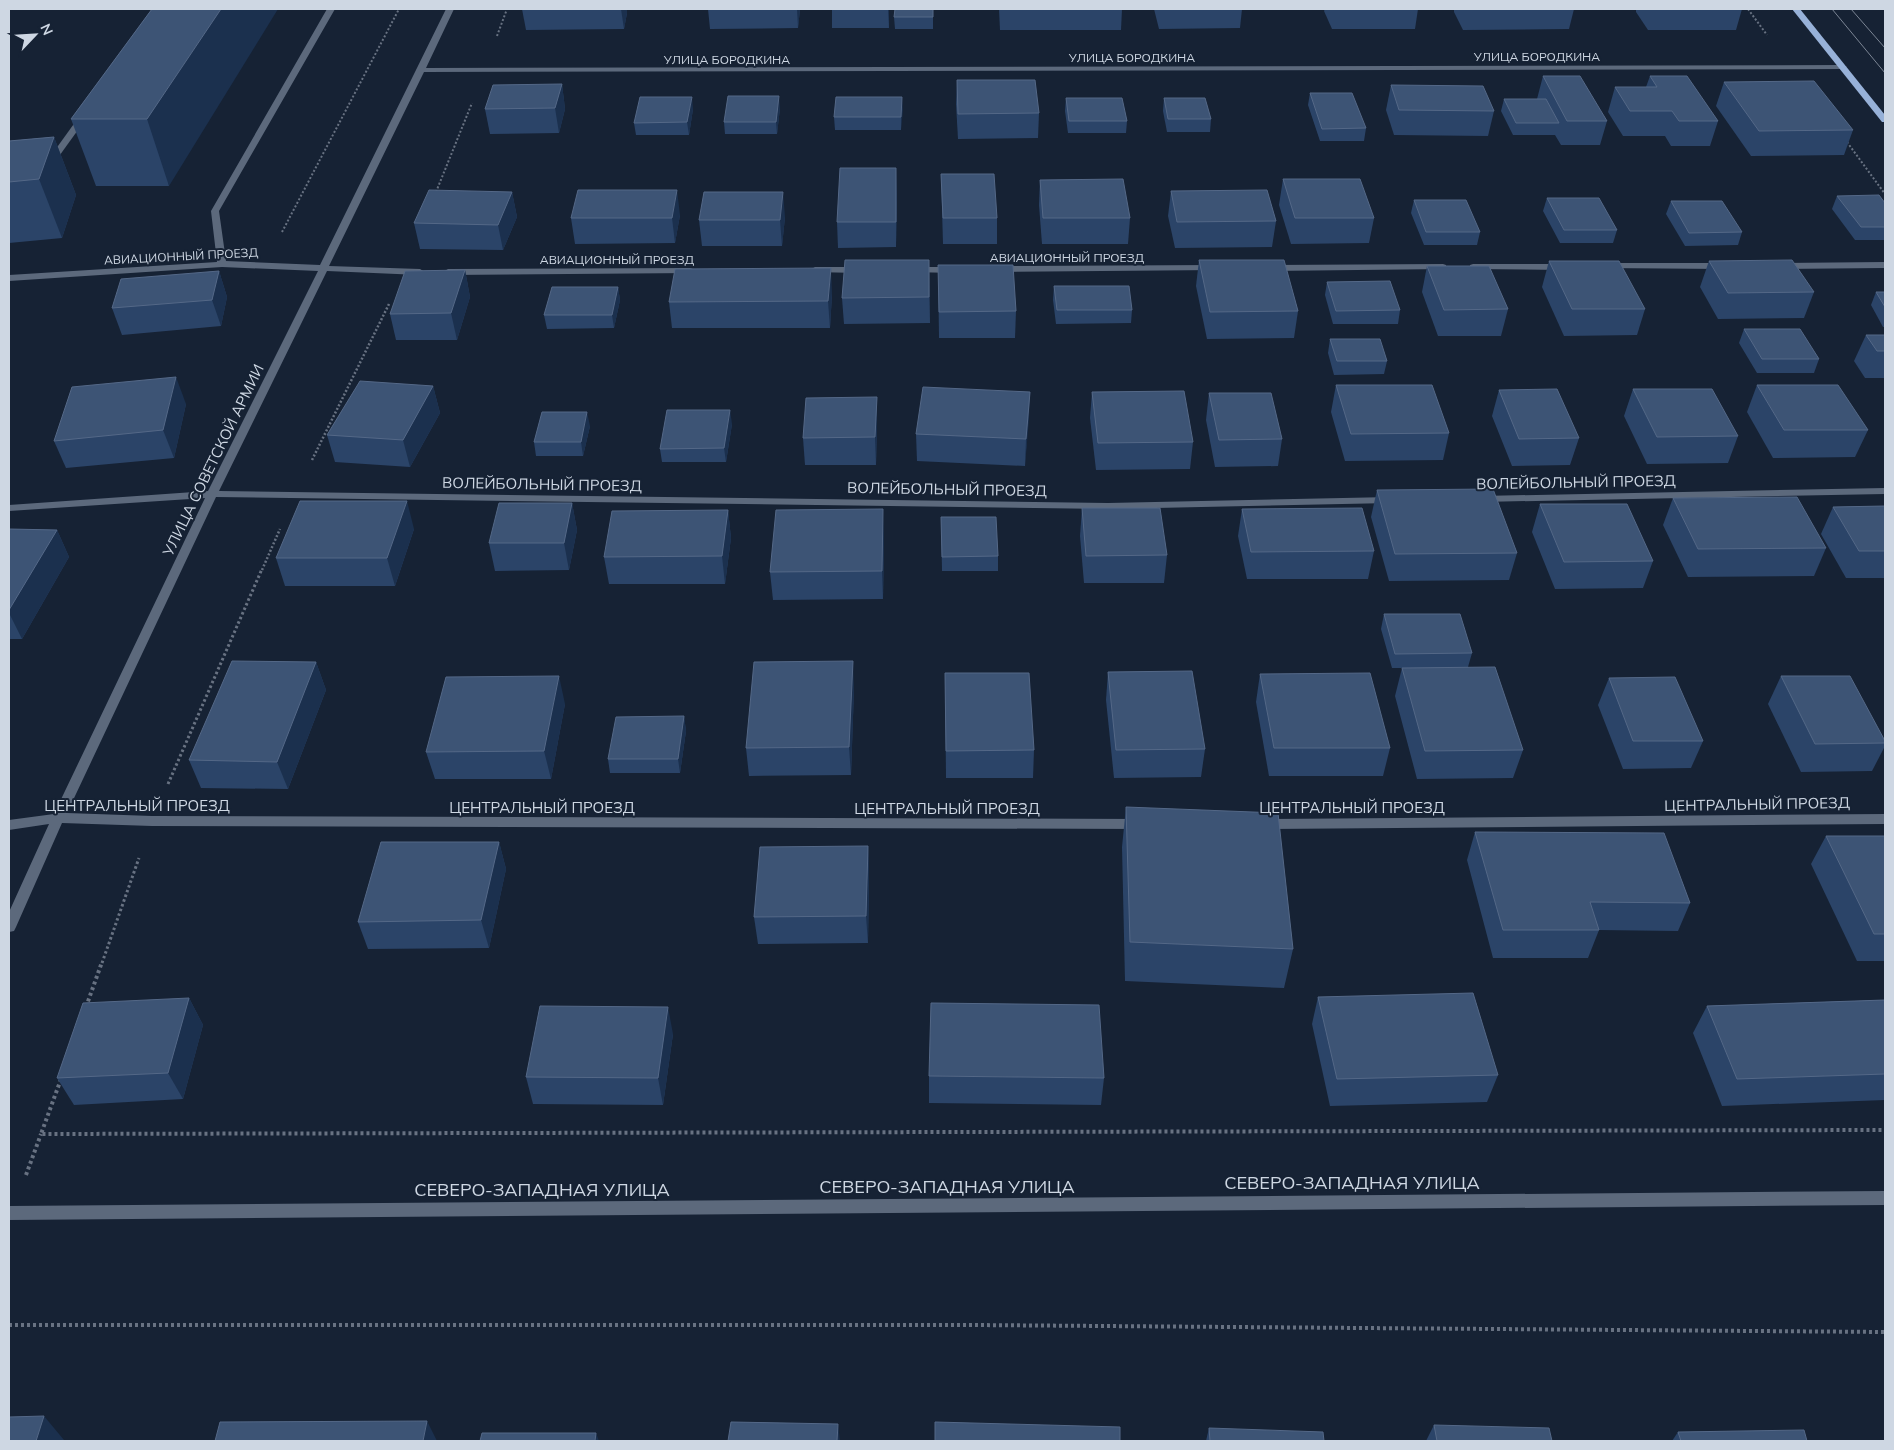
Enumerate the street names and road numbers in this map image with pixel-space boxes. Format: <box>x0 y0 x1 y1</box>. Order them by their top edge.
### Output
street label: УЛИЦА БОРОДКИНА <box>1473 49 1600 64</box>
street label: УЛИЦА БОРОДКИНА <box>1068 50 1195 65</box>
street label: УЛИЦА БОРОДКИНА <box>663 52 790 67</box>
street label: АВИАЦИОННЫЙ ПРОЕЗД <box>104 244 259 268</box>
street label: АВИАЦИОННЫЙ ПРОЕЗД <box>990 250 1145 265</box>
street label: АВИАЦИОННЫЙ ПРОЕЗД <box>540 252 695 267</box>
street label: УЛИЦА СОВЕТСКОЙ АРМИИ <box>158 361 268 560</box>
street label: ВОЛЕЙБОЛЬНЫЙ ПРОЕЗД <box>1476 471 1676 493</box>
street label: ВОЛЕЙБОЛЬНЫЙ ПРОЕЗД <box>442 473 642 495</box>
street label: ВОЛЕЙБОЛЬНЫЙ ПРОЕЗД <box>847 478 1047 500</box>
street label: ЦЕНТРАЛЬНЫЙ ПРОЕЗД <box>1664 793 1850 815</box>
street label: ЦЕНТРАЛЬНЫЙ ПРОЕЗД <box>44 796 230 815</box>
street label: ЦЕНТРАЛЬНЫЙ ПРОЕЗД <box>449 798 635 817</box>
street label: ЦЕНТРАЛЬНЫЙ ПРОЕЗД <box>1259 798 1445 817</box>
street label: ЦЕНТРАЛЬНЫЙ ПРОЕЗД <box>854 799 1040 818</box>
street label: СЕВЕРО-ЗАПАДНАЯ УЛИЦА <box>1224 1171 1480 1194</box>
street label: СЕВЕРО-ЗАПАДНАЯ УЛИЦА <box>819 1175 1075 1198</box>
street label: СЕВЕРО-ЗАПАДНАЯ УЛИЦА <box>414 1178 670 1201</box>

